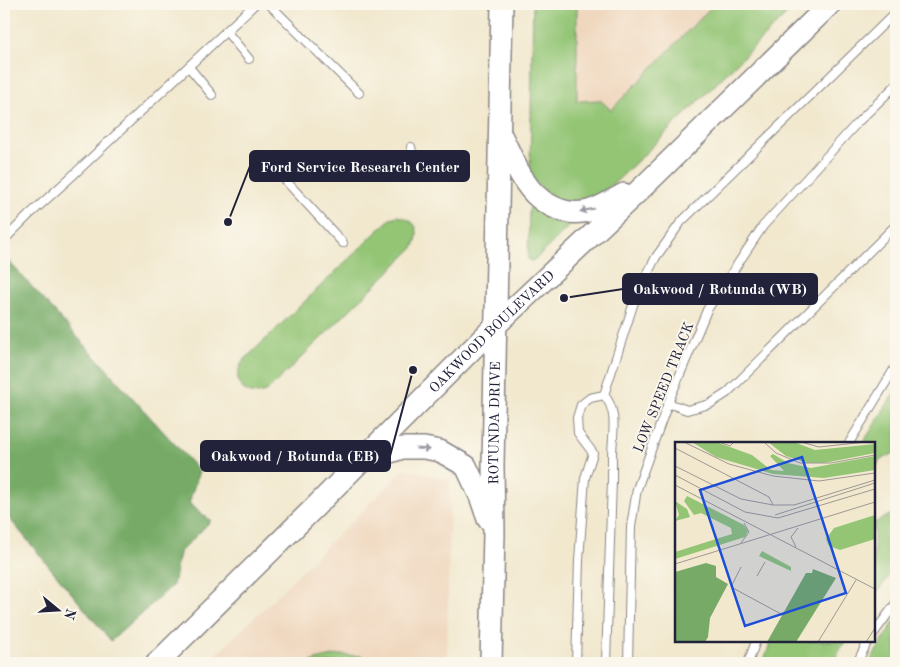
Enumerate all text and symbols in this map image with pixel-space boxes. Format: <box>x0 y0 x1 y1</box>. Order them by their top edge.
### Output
callout: Ford Service Research Center <box>250 151 469 181</box>
text: Ford Service Research Center <box>261 161 460 176</box>
one-way arrow <box>579 206 594 214</box>
street label: OAKWOOD BOULEVARD <box>427 268 557 396</box>
callout: Oakwood / Rotunda (WB) <box>623 274 817 304</box>
text: Oakwood / Rotunda (WB) <box>633 283 807 298</box>
street label: LOW SPEED TRACK <box>631 320 697 455</box>
street label: ROTUNDA DRIVE <box>487 361 503 485</box>
callout: Oakwood / Rotunda (EB) <box>201 441 390 471</box>
inset map <box>675 442 875 642</box>
one-way arrow <box>415 445 431 453</box>
text: Oakwood / Rotunda (EB) <box>211 450 379 465</box>
north arrow <box>32 584 82 634</box>
text: N <box>61 606 78 621</box>

